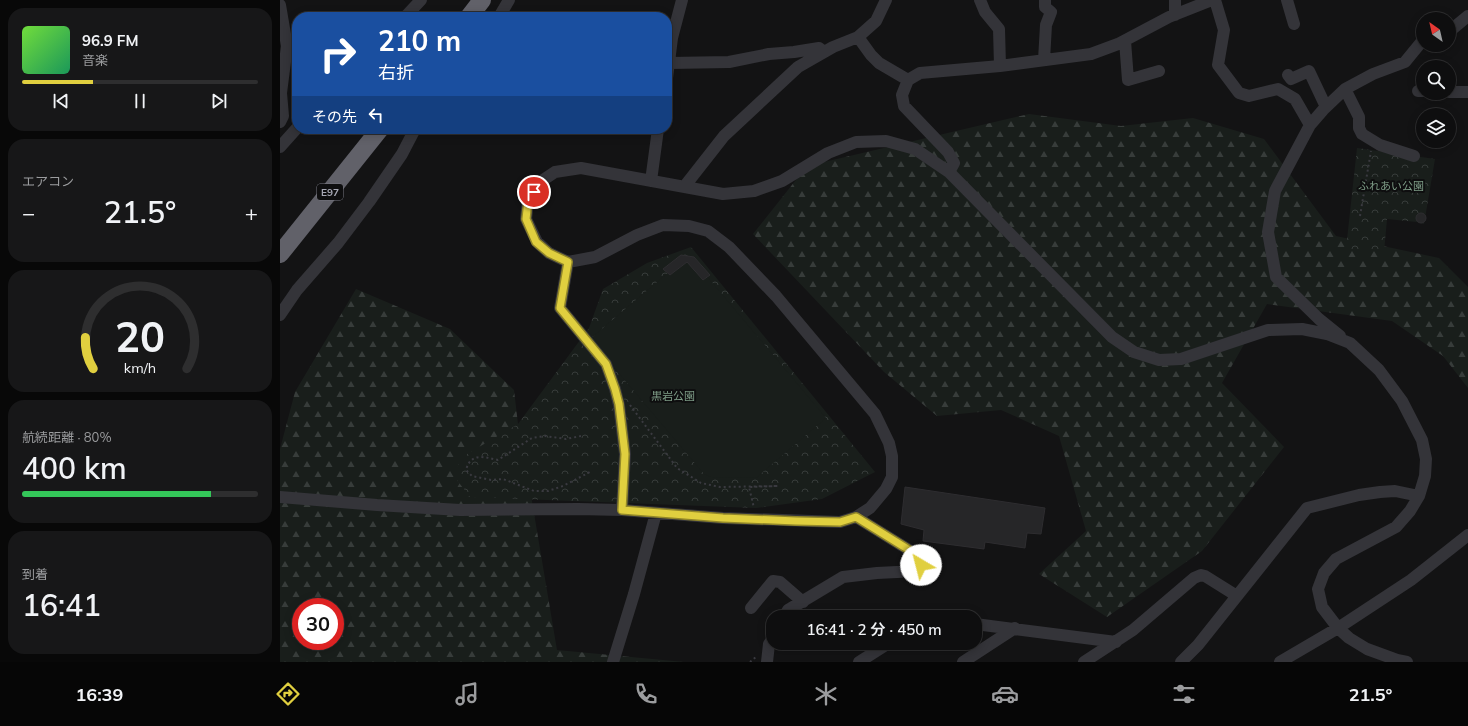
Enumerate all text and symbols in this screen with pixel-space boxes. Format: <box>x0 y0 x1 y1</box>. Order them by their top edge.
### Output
north arrow <box>1416 12 1456 52</box>
map controls <box>1416 12 1456 148</box>
text: 210 m <box>378 23 461 58</box>
icon: right <box>312 28 364 80</box>
text: 96.9 FM <box>82 31 138 50</box>
text: 音楽 <box>82 52 108 68</box>
button: search <box>1416 60 1456 100</box>
text: 右折 <box>378 61 414 84</box>
icon: previous <box>50 90 72 112</box>
icon: pause <box>129 90 151 112</box>
icon: next <box>208 90 230 112</box>
icon: left <box>365 104 387 126</box>
text: その先 <box>312 107 357 126</box>
button: layers <box>1416 108 1456 148</box>
text: エアコン <box>22 173 74 189</box>
pin <box>517 175 551 209</box>
park label: ふれあい公園 <box>1358 179 1424 193</box>
icon: arrive <box>523 181 545 203</box>
road number: E97 <box>317 184 343 200</box>
text: 21.5° <box>104 193 176 231</box>
text: − <box>22 199 35 227</box>
text: + <box>245 199 258 227</box>
text: 20 <box>115 310 165 362</box>
text: km/h <box>124 359 156 377</box>
park label: 黒岩公園 <box>651 389 695 403</box>
text: 航続距離 · 80% <box>22 429 112 445</box>
text: 400 km <box>22 449 127 487</box>
position arrow <box>900 544 942 586</box>
text: 到着 <box>22 566 48 582</box>
text: 16:41 <box>22 586 101 624</box>
speed limit sign: 30 <box>292 598 344 650</box>
text: 16:41 · 2 分 · 450 m <box>806 620 942 639</box>
icon: directions <box>274 680 302 708</box>
icon: music <box>453 680 481 708</box>
icon: phone <box>632 680 660 708</box>
icon: climate <box>812 680 840 708</box>
icon: car <box>991 680 1019 708</box>
icon: filters <box>1170 680 1198 708</box>
text: 16:39 <box>76 683 123 706</box>
text: 21.5° <box>1349 683 1392 706</box>

